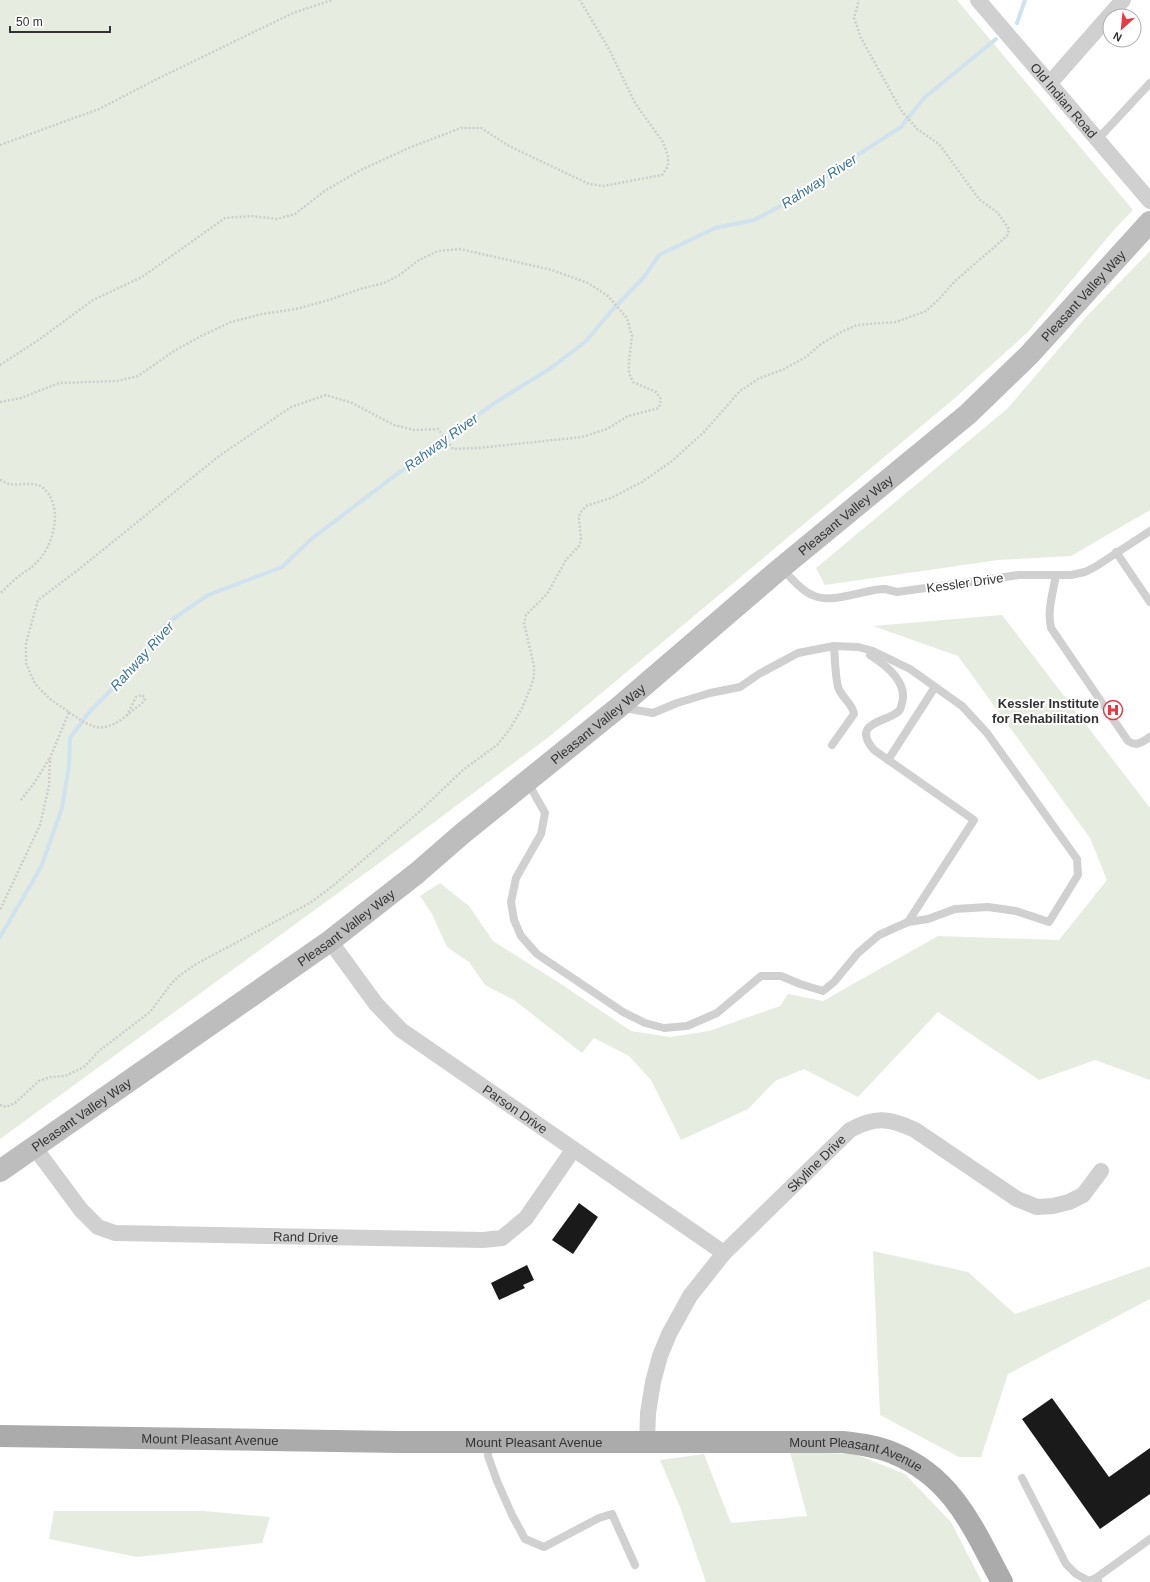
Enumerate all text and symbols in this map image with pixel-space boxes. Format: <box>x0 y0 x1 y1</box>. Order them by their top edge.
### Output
scale bar <box>10 8 110 34</box>
north arrow <box>1102 8 1142 48</box>
text: 50 m <box>16 15 43 29</box>
text: N <box>1111 30 1124 44</box>
street label: Old Indian Road <box>1028 60 1100 141</box>
water label: Rahway River <box>778 150 861 211</box>
street label: Pleasant Valley Way <box>1038 247 1129 344</box>
water label: Rahway River <box>401 409 482 474</box>
street label: Pleasant Valley Way <box>795 471 896 558</box>
street label: Kessler Drive <box>926 570 1004 596</box>
water label: Rahway River <box>107 617 178 694</box>
street label: Pleasant Valley Way <box>547 680 648 767</box>
place label: Kessler Institute for Rehabilitation <box>992 696 1099 726</box>
hospital icon: Kessler Institute for Rehabilitation <box>1102 699 1124 721</box>
street label: Pleasant Valley Way <box>294 886 398 969</box>
street label: Pleasant Valley Way <box>29 1074 134 1154</box>
street label: Parson Drive <box>480 1081 551 1136</box>
street label: Skyline Drive <box>784 1131 848 1195</box>
street label: Rand Drive <box>273 1229 338 1245</box>
street label: Mount Pleasant Avenue <box>141 1431 279 1448</box>
street label: Mount Pleasant Avenue <box>789 1434 926 1474</box>
street label: Mount Pleasant Avenue <box>465 1435 603 1450</box>

